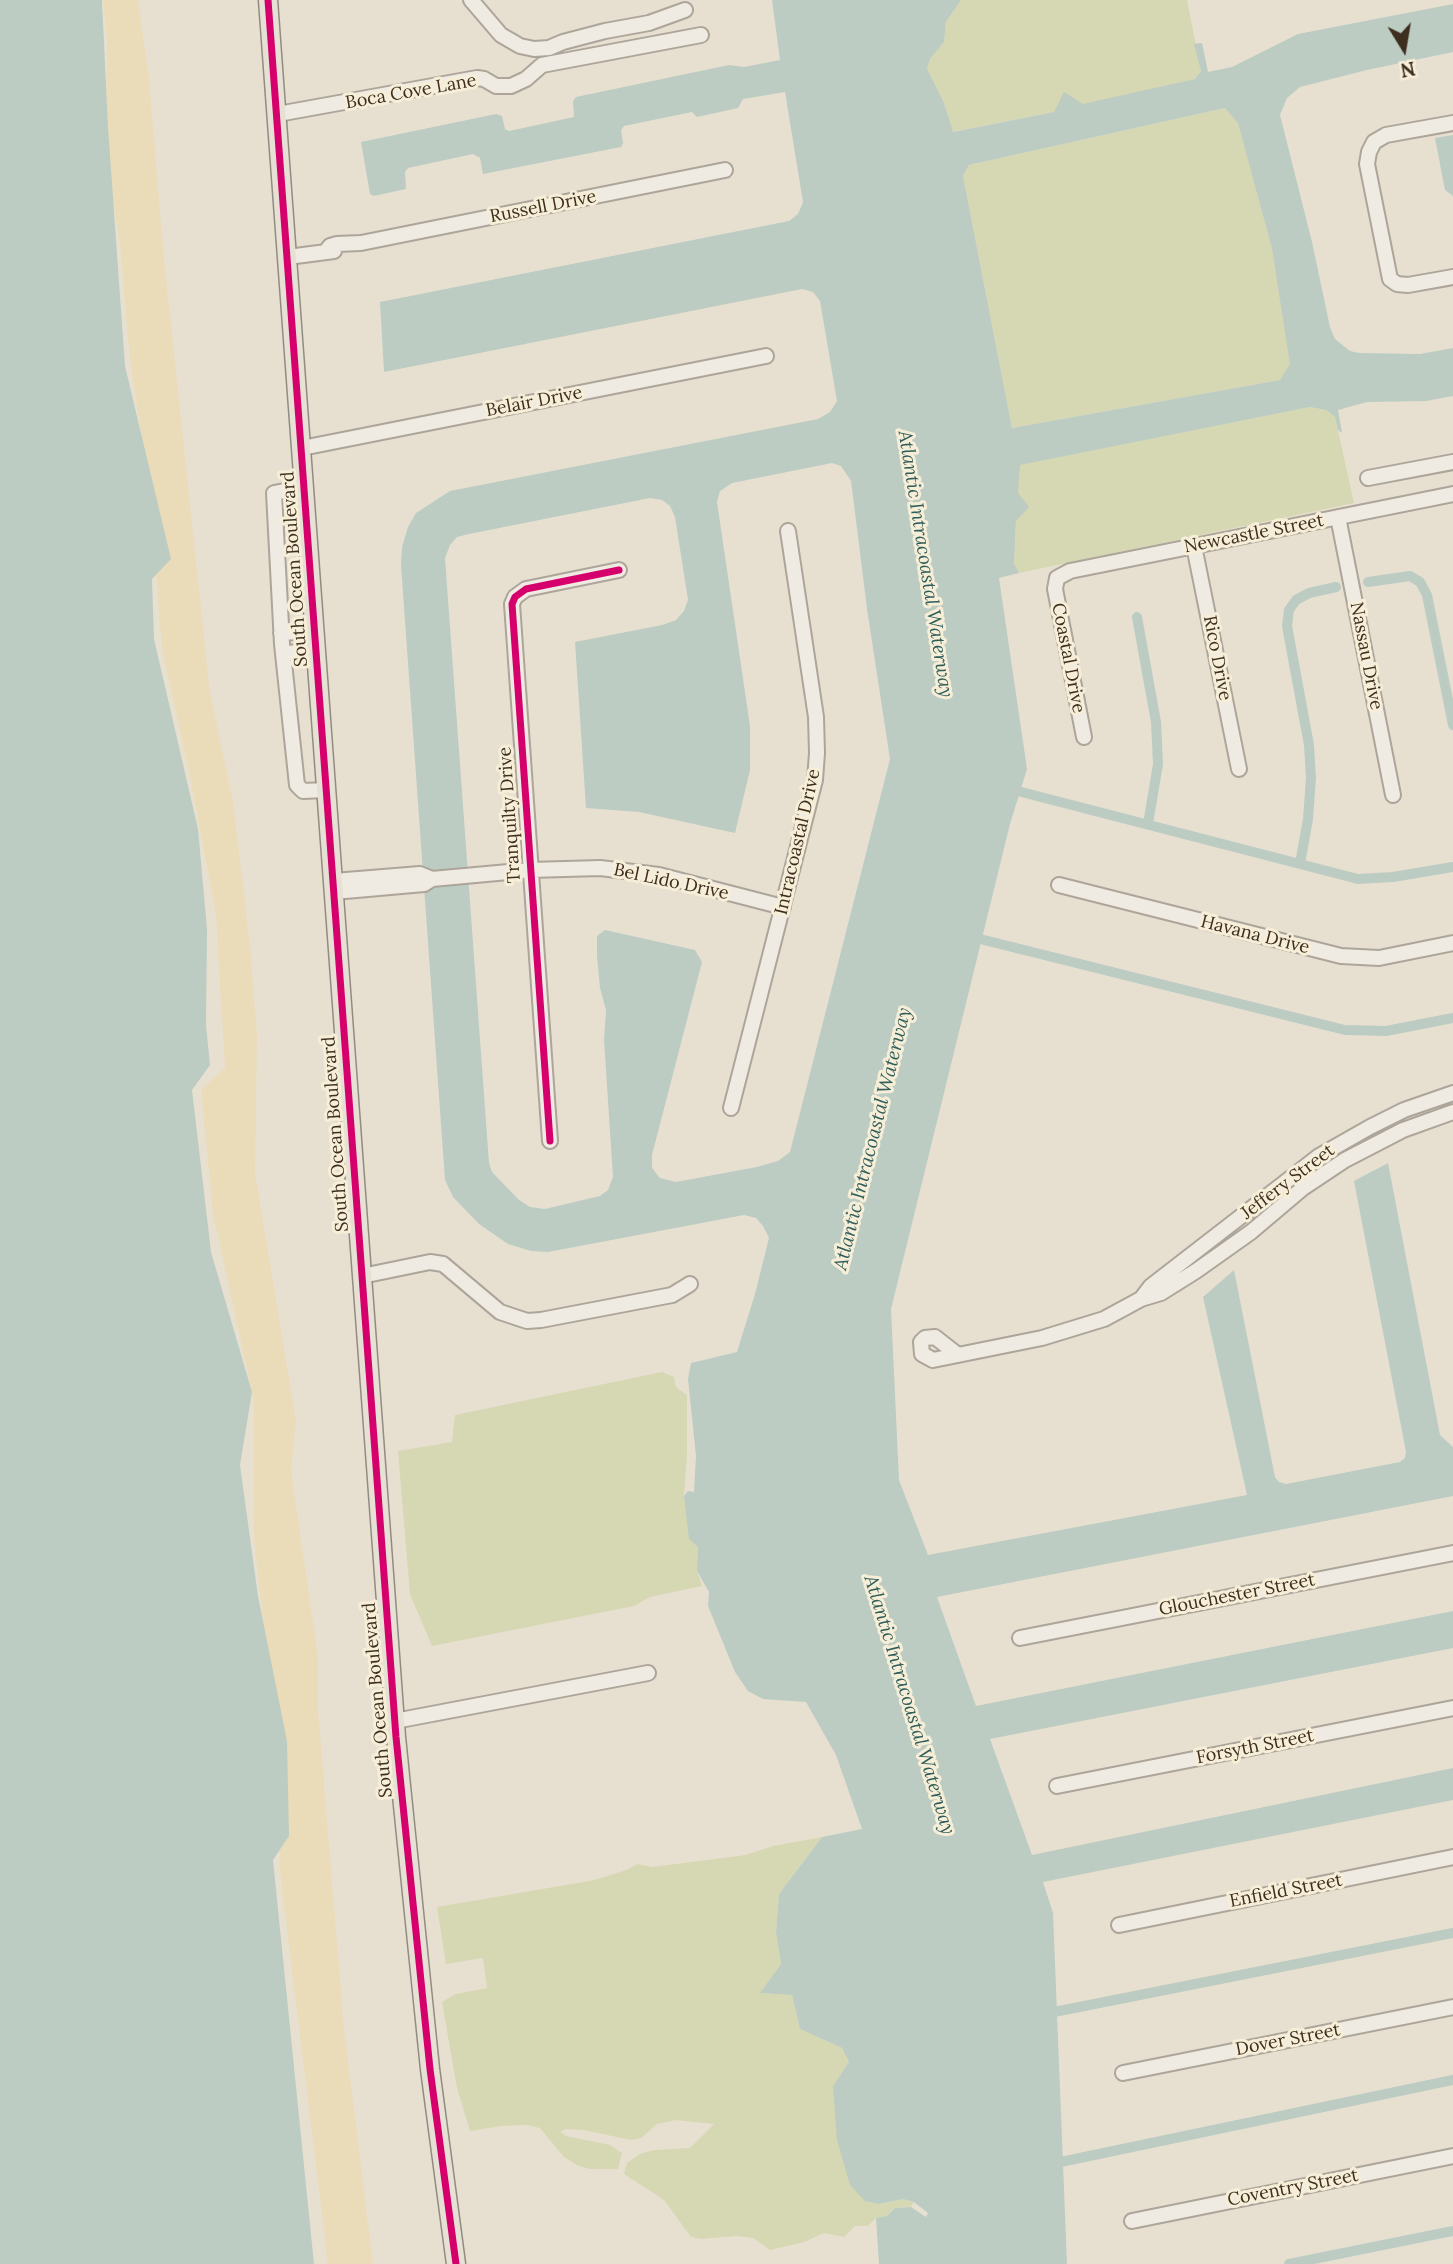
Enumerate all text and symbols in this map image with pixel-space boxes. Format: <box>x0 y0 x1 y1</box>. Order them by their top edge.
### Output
north arrow <box>1369 14 1439 84</box>
text: N <box>1399 56 1418 83</box>
street label: Boca Cove Lane <box>344 70 478 114</box>
street label: Russell Drive <box>488 186 598 228</box>
street label: Belair Drive <box>484 382 584 422</box>
water label: Atlantic Intracoastal Waterway <box>893 429 957 699</box>
street label: South Ocean Boulevard <box>277 470 313 668</box>
street label: Newcastle Street <box>1182 510 1326 558</box>
street label: Nassau Drive <box>1345 600 1387 712</box>
street label: Coastal Drive <box>1047 601 1089 715</box>
street label: Rico Drive <box>1198 614 1236 702</box>
street label: Tranquilty Drive <box>494 746 526 884</box>
street label: Intracoastal Drive <box>771 767 825 917</box>
street label: Bel Lido Drive <box>611 859 731 905</box>
street label: Havana Drive <box>1198 911 1312 959</box>
water label: Atlantic Intracoastal Waterway <box>829 1005 917 1273</box>
street label: South Ocean Boulevard <box>318 1035 354 1233</box>
street label: Jeffery Street <box>1237 1140 1339 1224</box>
street label: Glouchester Street <box>1157 1569 1317 1621</box>
water label: Atlantic Intracoastal Waterway <box>859 1573 959 1837</box>
street label: South Ocean Boulevard <box>359 1601 397 1799</box>
street label: Forsyth Street <box>1194 1725 1316 1769</box>
street label: Enfield Street <box>1228 1869 1344 1913</box>
street label: Dover Street <box>1234 2019 1342 2061</box>
street label: Coventry Street <box>1226 2165 1360 2211</box>

